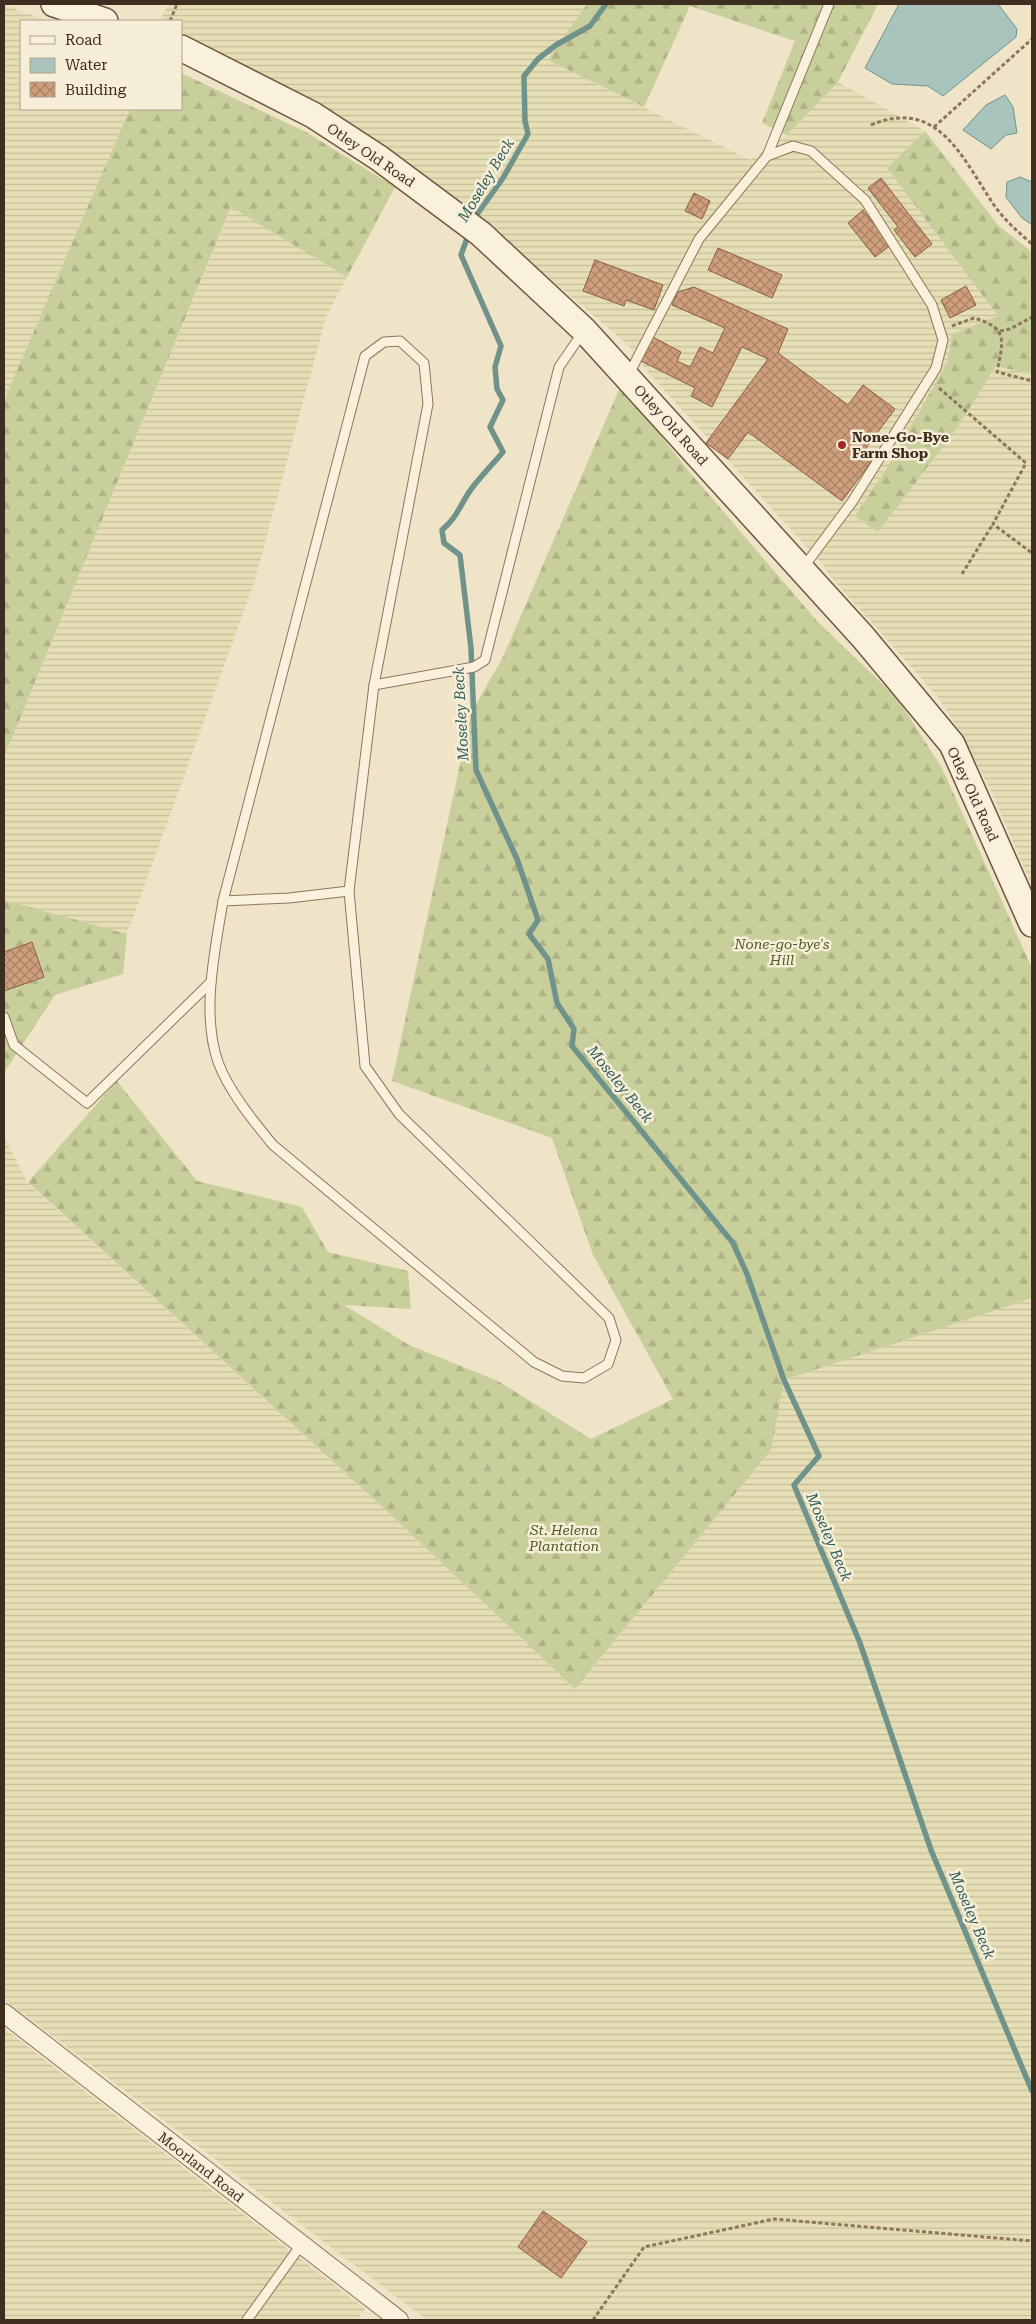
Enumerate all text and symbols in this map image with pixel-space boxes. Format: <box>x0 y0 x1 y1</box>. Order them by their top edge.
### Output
legend <box>20 20 182 110</box>
text: Road <box>65 31 102 49</box>
text: Water <box>65 56 107 74</box>
text: Building <box>65 81 127 99</box>
street label: Otley Old Road <box>324 120 418 190</box>
water label: Moseley Beck <box>453 134 518 226</box>
street label: Otley Old Road <box>631 382 711 468</box>
place label: None-Go-Bye Farm Shop <box>852 429 949 461</box>
marker: None-Go-Bye Farm Shop <box>836 439 848 451</box>
water label: Moseley Beck <box>449 666 473 763</box>
street label: Otley Old Road <box>944 744 1002 844</box>
park label: None-go-bye's Hill <box>733 936 830 968</box>
water label: Moseley Beck <box>583 1041 657 1127</box>
water label: Moseley Beck <box>802 1489 856 1585</box>
park label: St. Helena Plantation <box>528 1522 599 1554</box>
water label: Moseley Beck <box>945 1867 999 1963</box>
street label: Moorland Road <box>155 2129 247 2205</box>

